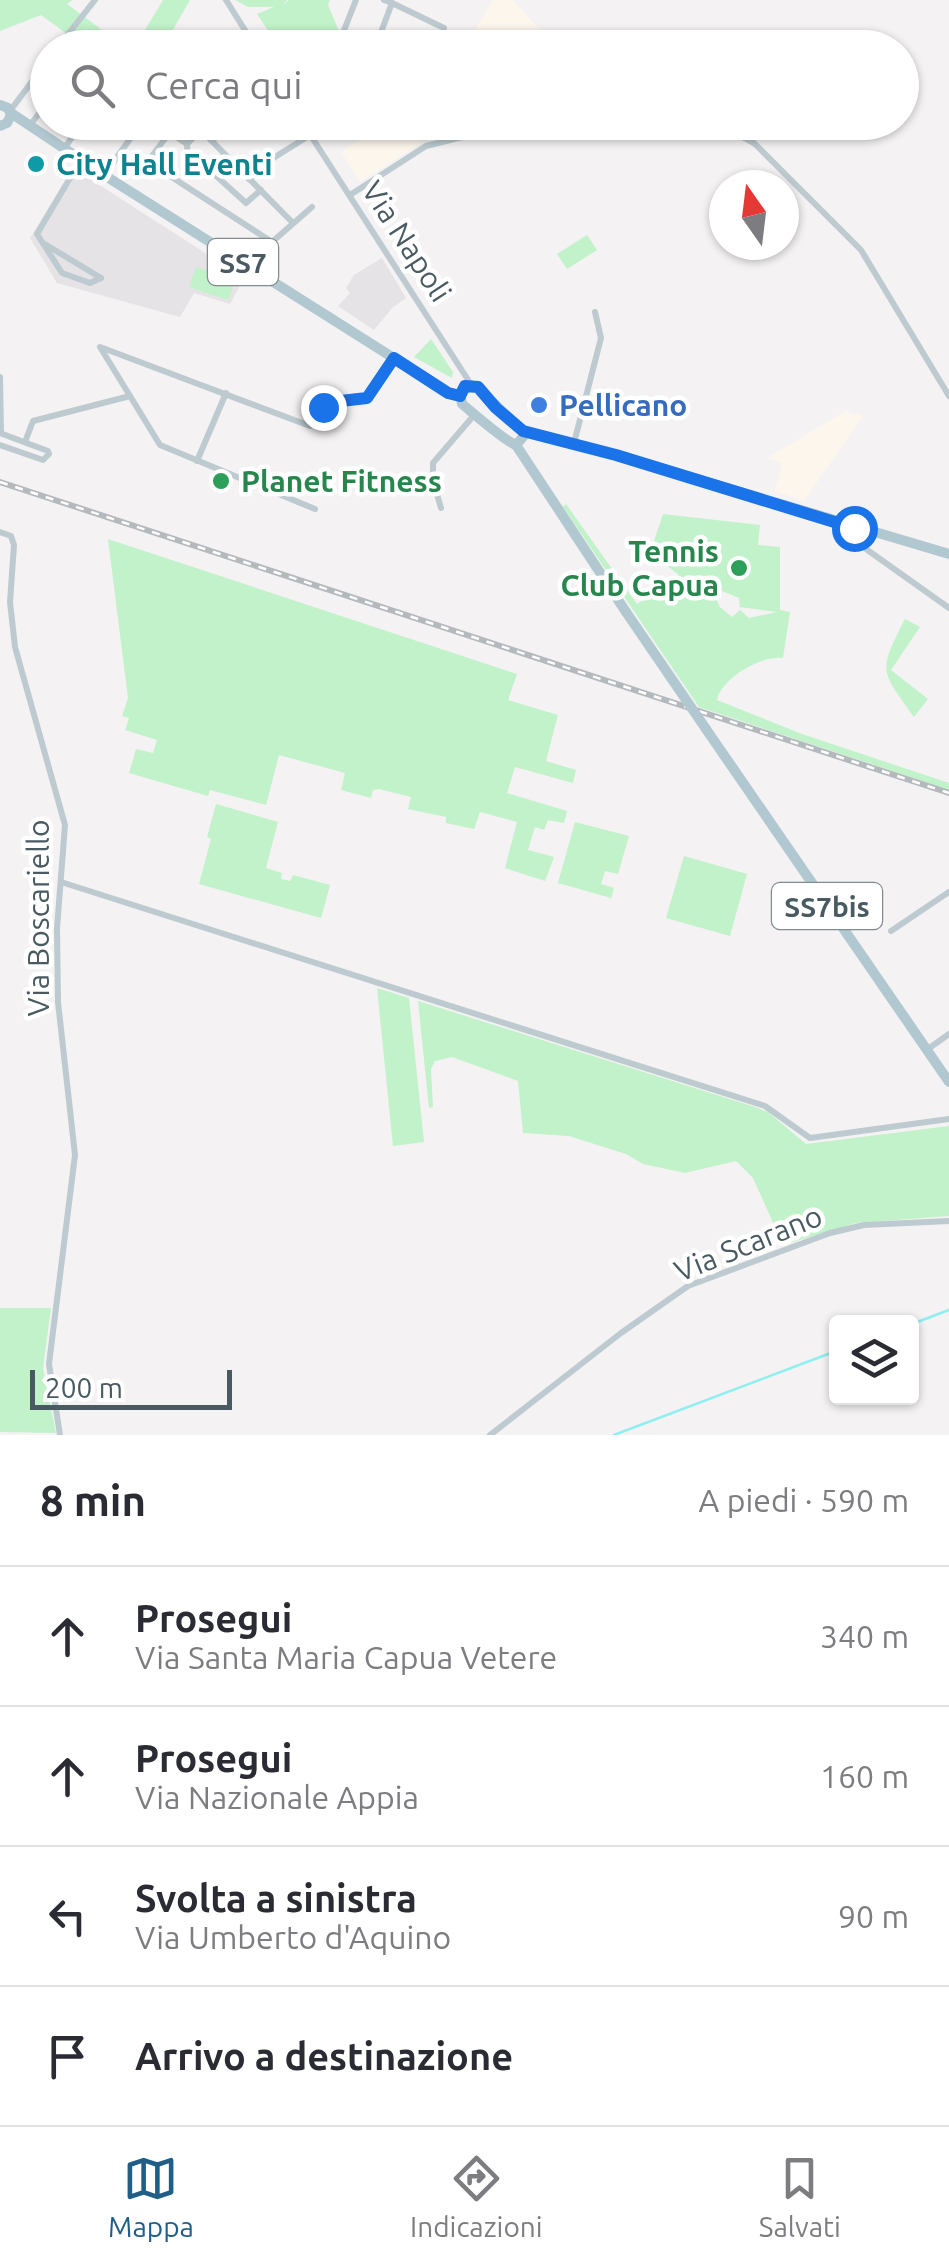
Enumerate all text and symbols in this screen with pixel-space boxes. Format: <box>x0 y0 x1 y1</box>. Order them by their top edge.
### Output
search box <box>30 30 919 140</box>
icon: search <box>65 58 120 113</box>
text: Cerca qui <box>145 64 303 106</box>
place label: City Hall Eventi <box>56 147 273 181</box>
marker: City Hall Eventi <box>25 153 47 175</box>
north arrow <box>709 170 799 260</box>
street label: Via Napoli <box>356 174 458 308</box>
road number: SS7 <box>208 239 278 285</box>
route end <box>301 385 347 431</box>
place label: Pellicano <box>559 388 687 422</box>
marker: Pellicano <box>528 394 550 416</box>
place label: Planet Fitness <box>241 464 442 498</box>
marker: Planet Fitness <box>210 470 232 492</box>
route start <box>832 506 878 552</box>
place label: Tennis Club Capua <box>561 534 719 602</box>
marker: Tennis Club Capua <box>728 557 750 579</box>
street label: Via Boscariello <box>21 820 55 1016</box>
road number: SS7bis <box>772 883 882 929</box>
street label: Via Scarano <box>669 1198 827 1288</box>
map controls <box>829 1315 919 1405</box>
button: layers <box>829 1315 919 1405</box>
scale bar <box>30 1365 232 1410</box>
text: 200 m <box>45 1372 123 1403</box>
text: 8 min <box>40 1477 146 1524</box>
text: A piedi · 590 m <box>699 1482 909 1518</box>
text: Prosegui <box>135 1597 292 1639</box>
icon: ahead <box>40 1609 95 1664</box>
text: 340 m <box>820 1618 909 1654</box>
text: Via Santa Maria Capua Vetere <box>135 1639 557 1675</box>
text: Prosegui <box>135 1737 292 1779</box>
icon: ahead <box>40 1749 95 1804</box>
text: 160 m <box>820 1758 909 1794</box>
text: Via Nazionale Appia <box>135 1779 419 1815</box>
text: Svolta a sinistra <box>135 1877 417 1919</box>
icon: left <box>40 1889 95 1944</box>
text: 90 m <box>838 1898 909 1934</box>
text: Via Umberto d'Aquino <box>135 1919 451 1955</box>
icon: arrive <box>40 2029 95 2084</box>
text: Arrivo a destinazione <box>135 2035 513 2077</box>
tab: Mappa <box>108 2151 194 2242</box>
tab: Indicazioni <box>410 2151 543 2242</box>
tab: Salvati <box>759 2151 841 2242</box>

